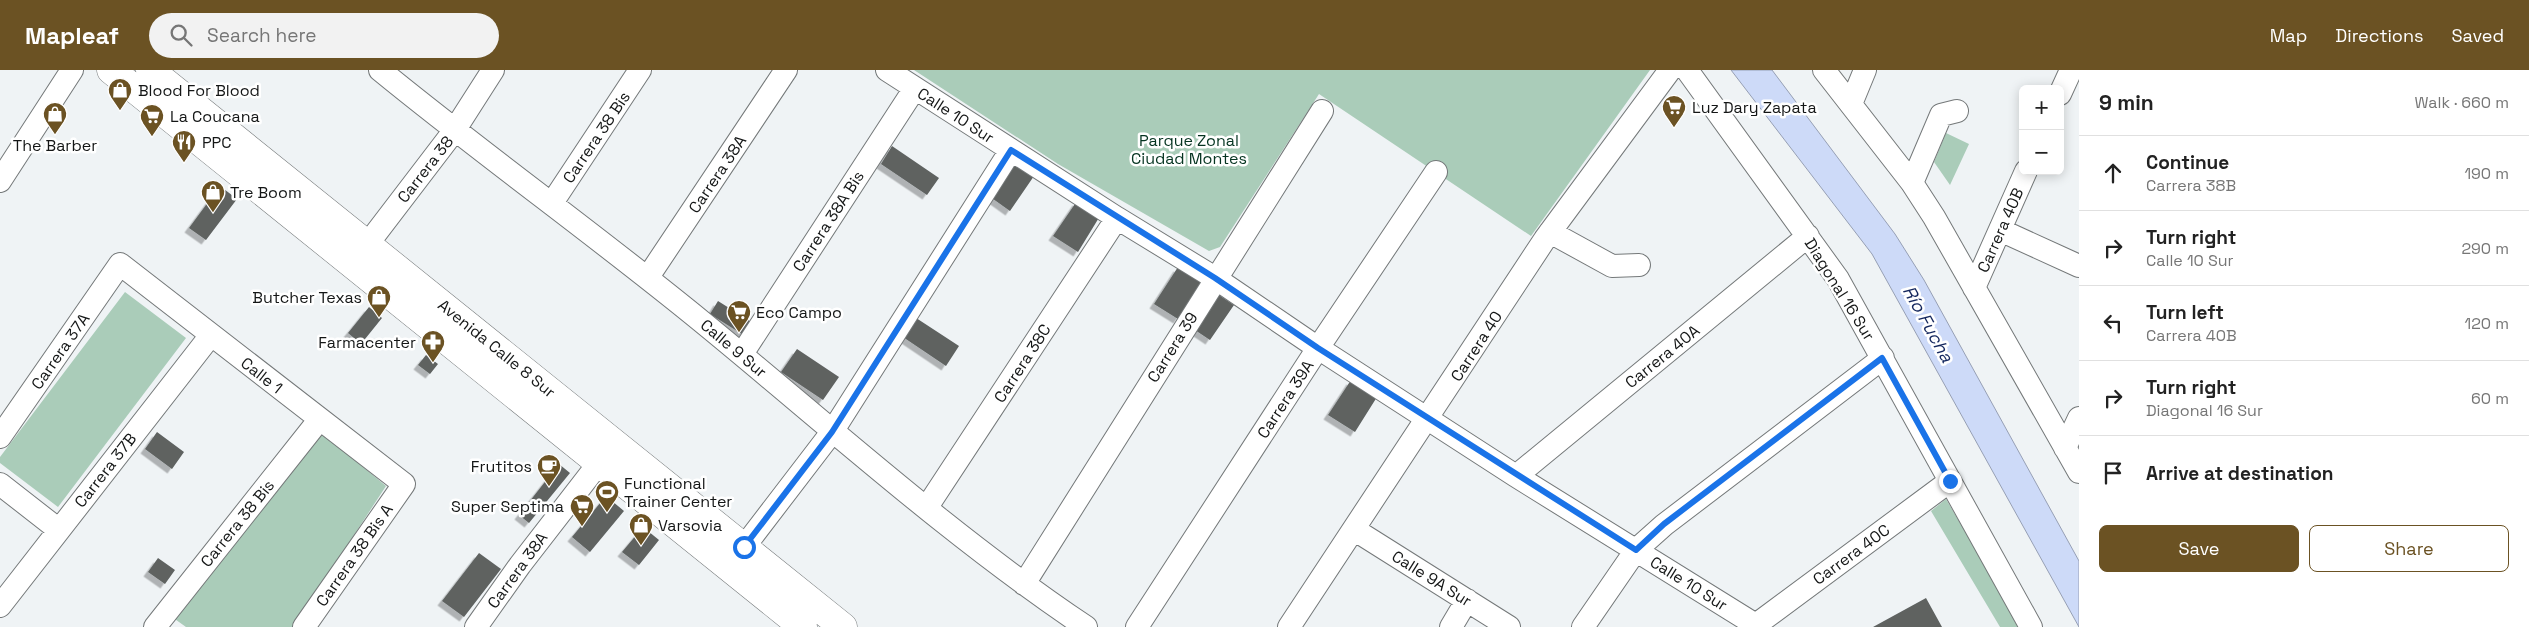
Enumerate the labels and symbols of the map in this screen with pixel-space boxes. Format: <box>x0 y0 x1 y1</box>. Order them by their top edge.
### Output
shop icon: Blood For Blood <box>107 77 133 111</box>
place label: Blood For Blood <box>138 80 260 101</box>
street label: Calle 10 Sur <box>913 83 998 148</box>
street label: Carrera 38 Bis <box>558 87 635 187</box>
supermarket icon: Luz Dary Zapata <box>1661 94 1687 128</box>
place label: Luz Dary Zapata <box>1692 97 1817 118</box>
shop icon: The Barber <box>42 101 68 135</box>
supermarket icon: La Coucana <box>139 103 165 137</box>
place label: La Coucana <box>170 106 260 127</box>
restaurant icon: PPC <box>171 129 197 163</box>
park label: Parque Zonal Ciudad Montes <box>1131 130 1247 169</box>
street label: Carrera 38A <box>684 131 751 217</box>
place label: PPC <box>202 132 232 153</box>
street label: Carrera 38 <box>393 132 458 207</box>
place label: The Barber <box>13 135 97 156</box>
street label: Carrera 38A Bis <box>788 167 869 276</box>
shop icon: Tre Boom <box>200 179 226 213</box>
place label: Tre Boom <box>230 182 302 203</box>
street label: Carrera 40B <box>1972 185 2028 276</box>
street label: Diagonal 16 Sur <box>1800 234 1879 344</box>
water label: Río Fucha <box>1898 281 1959 367</box>
shop icon: Butcher Texas <box>366 284 392 318</box>
place label: Butcher Texas <box>252 287 362 308</box>
street label: Avenida Calle 8 Sur <box>434 294 560 402</box>
supermarket icon: Eco Campo <box>726 299 752 333</box>
place label: Eco Campo <box>756 302 842 323</box>
street label: Carrera 40 <box>1446 307 1507 386</box>
street label: Carrera 39 <box>1143 308 1202 386</box>
street label: Carrera 37A <box>26 309 94 394</box>
street label: Calle 9 Sur <box>696 314 771 382</box>
street label: Carrera 38C <box>989 320 1056 407</box>
street label: Carrera 40A <box>1621 320 1704 393</box>
pharmacy icon: Farmacenter <box>420 329 446 363</box>
place label: Farmacenter <box>318 332 416 353</box>
street label: Calle 1 <box>236 352 287 398</box>
street label: Carrera 39A <box>1252 356 1319 442</box>
street label: Carrera 37B <box>70 429 141 512</box>
cafe icon: Frutitos <box>536 453 562 487</box>
place label: Frutitos <box>471 456 532 477</box>
route end <box>1939 470 1962 493</box>
place label: Functional Trainer Center <box>624 473 732 512</box>
street label: Carrera 38 Bis <box>196 475 279 571</box>
sports icon: Functional Trainer Center <box>594 479 620 513</box>
supermarket icon: Super Septima <box>569 493 595 527</box>
place label: Super Septima <box>451 496 564 517</box>
street label: Carrera 38 Bis A <box>311 500 398 611</box>
shop icon: Varsovia <box>628 512 654 546</box>
place label: Varsovia <box>658 515 722 536</box>
street label: Carrera 40C <box>1809 519 1894 589</box>
street label: Carrera 38A <box>483 528 552 613</box>
route start <box>733 536 756 559</box>
street label: Calle 9A Sur <box>1388 546 1476 611</box>
street label: Calle 10 Sur <box>1646 551 1731 616</box>

